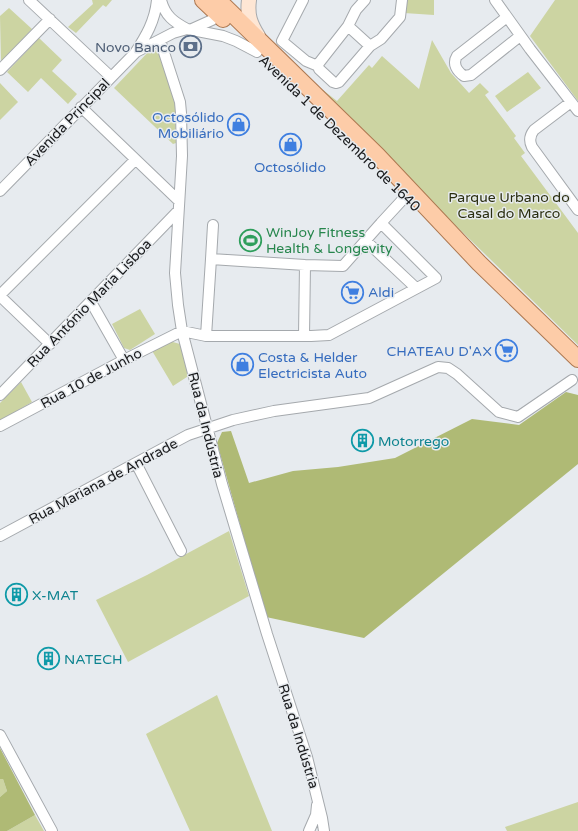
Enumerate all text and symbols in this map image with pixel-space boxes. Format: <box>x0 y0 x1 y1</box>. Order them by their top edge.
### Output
bank icon: Novo Banco <box>178 34 204 60</box>
place label: Novo Banco <box>95 39 176 56</box>
street label: Avenida 1 de Dezembro de 1640 <box>255 52 424 215</box>
street label: Avenida Principal <box>21 75 114 170</box>
place label: Octosólido Mobiliário <box>152 109 224 142</box>
shop icon: Octosólido Mobiliário <box>226 112 252 138</box>
shop icon: Octosólido <box>277 132 303 158</box>
place label: Octosólido <box>254 159 326 176</box>
park label: Parque Urbano do Casal do Marco <box>448 189 570 222</box>
place label: WinJoy Fitness Health & Longevity <box>266 224 393 257</box>
sports icon: WinJoy Fitness Health & Longevity <box>238 227 264 253</box>
street label: Rua António Maria Lisboa <box>24 236 155 371</box>
supermarket icon: Aldi <box>340 279 366 305</box>
place label: Aldi <box>368 284 394 301</box>
supermarket icon: CHATEAU D'AX <box>494 338 520 364</box>
place label: CHATEAU D'AX <box>386 343 492 360</box>
street label: Rua 10 de Junho <box>38 345 145 412</box>
place label: Costa & Helder Electricista Auto <box>258 349 367 382</box>
shop icon: Costa & Helder Electricista Auto <box>230 352 256 378</box>
street label: Rua da Indústria <box>184 370 227 480</box>
building icon: Motorrego <box>350 428 376 454</box>
place label: Motorrego <box>378 433 449 450</box>
street label: Rua Mariana de Andrade <box>26 435 181 528</box>
building icon: X-MAT <box>4 582 30 608</box>
place label: X-MAT <box>32 587 79 604</box>
building icon: NATECH <box>36 646 62 672</box>
place label: NATECH <box>64 651 122 668</box>
street label: Rua da Indústria <box>274 682 323 791</box>

